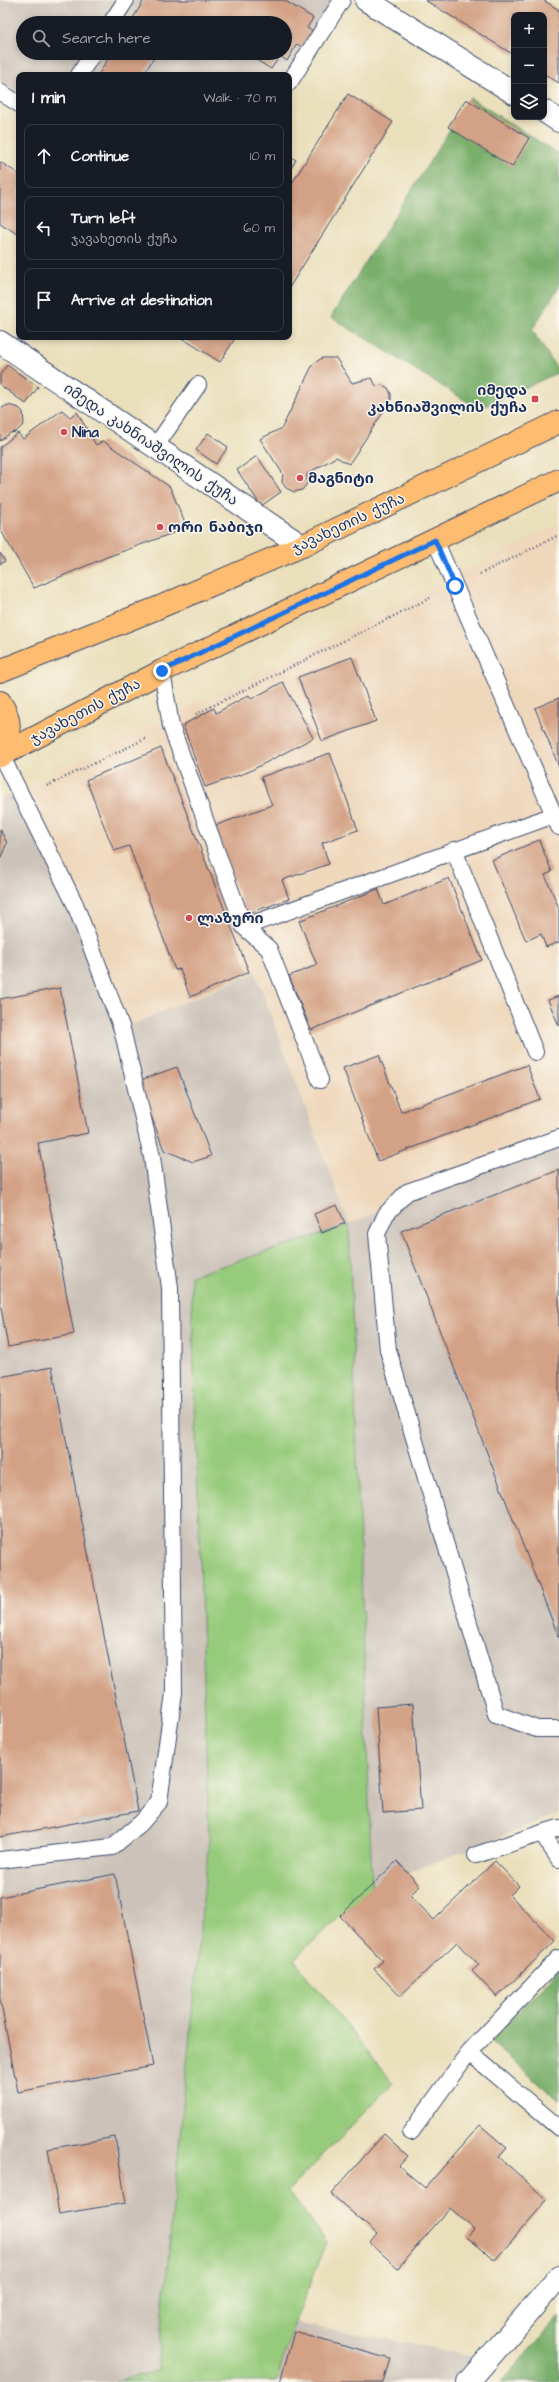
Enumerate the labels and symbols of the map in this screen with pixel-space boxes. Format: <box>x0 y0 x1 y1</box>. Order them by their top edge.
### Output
street label: იმედა კახნიაშვილის ქუჩა <box>59 378 242 511</box>
place label: იმედა კახნიაშვილის ქუჩა <box>367 380 527 418</box>
marker: იმედა კახნიაშვილის ქუჩა <box>530 394 540 404</box>
place label: Nina <box>72 422 99 443</box>
marker: Nina <box>59 427 69 437</box>
place label: მაგნიტი <box>308 468 374 489</box>
marker: მაგნიტი <box>295 473 305 483</box>
street label: ჯავახეთის ქუჩა <box>288 488 408 559</box>
place label: ორი ნაბიჯი <box>168 517 263 538</box>
marker: ორი ნაბიჯი <box>155 522 165 532</box>
route start <box>446 577 464 595</box>
route end <box>153 662 171 680</box>
street label: ჯავახეთის ქუჩა <box>26 673 144 750</box>
place label: ლაზური <box>197 908 264 929</box>
marker: ლაზური <box>184 913 194 923</box>

